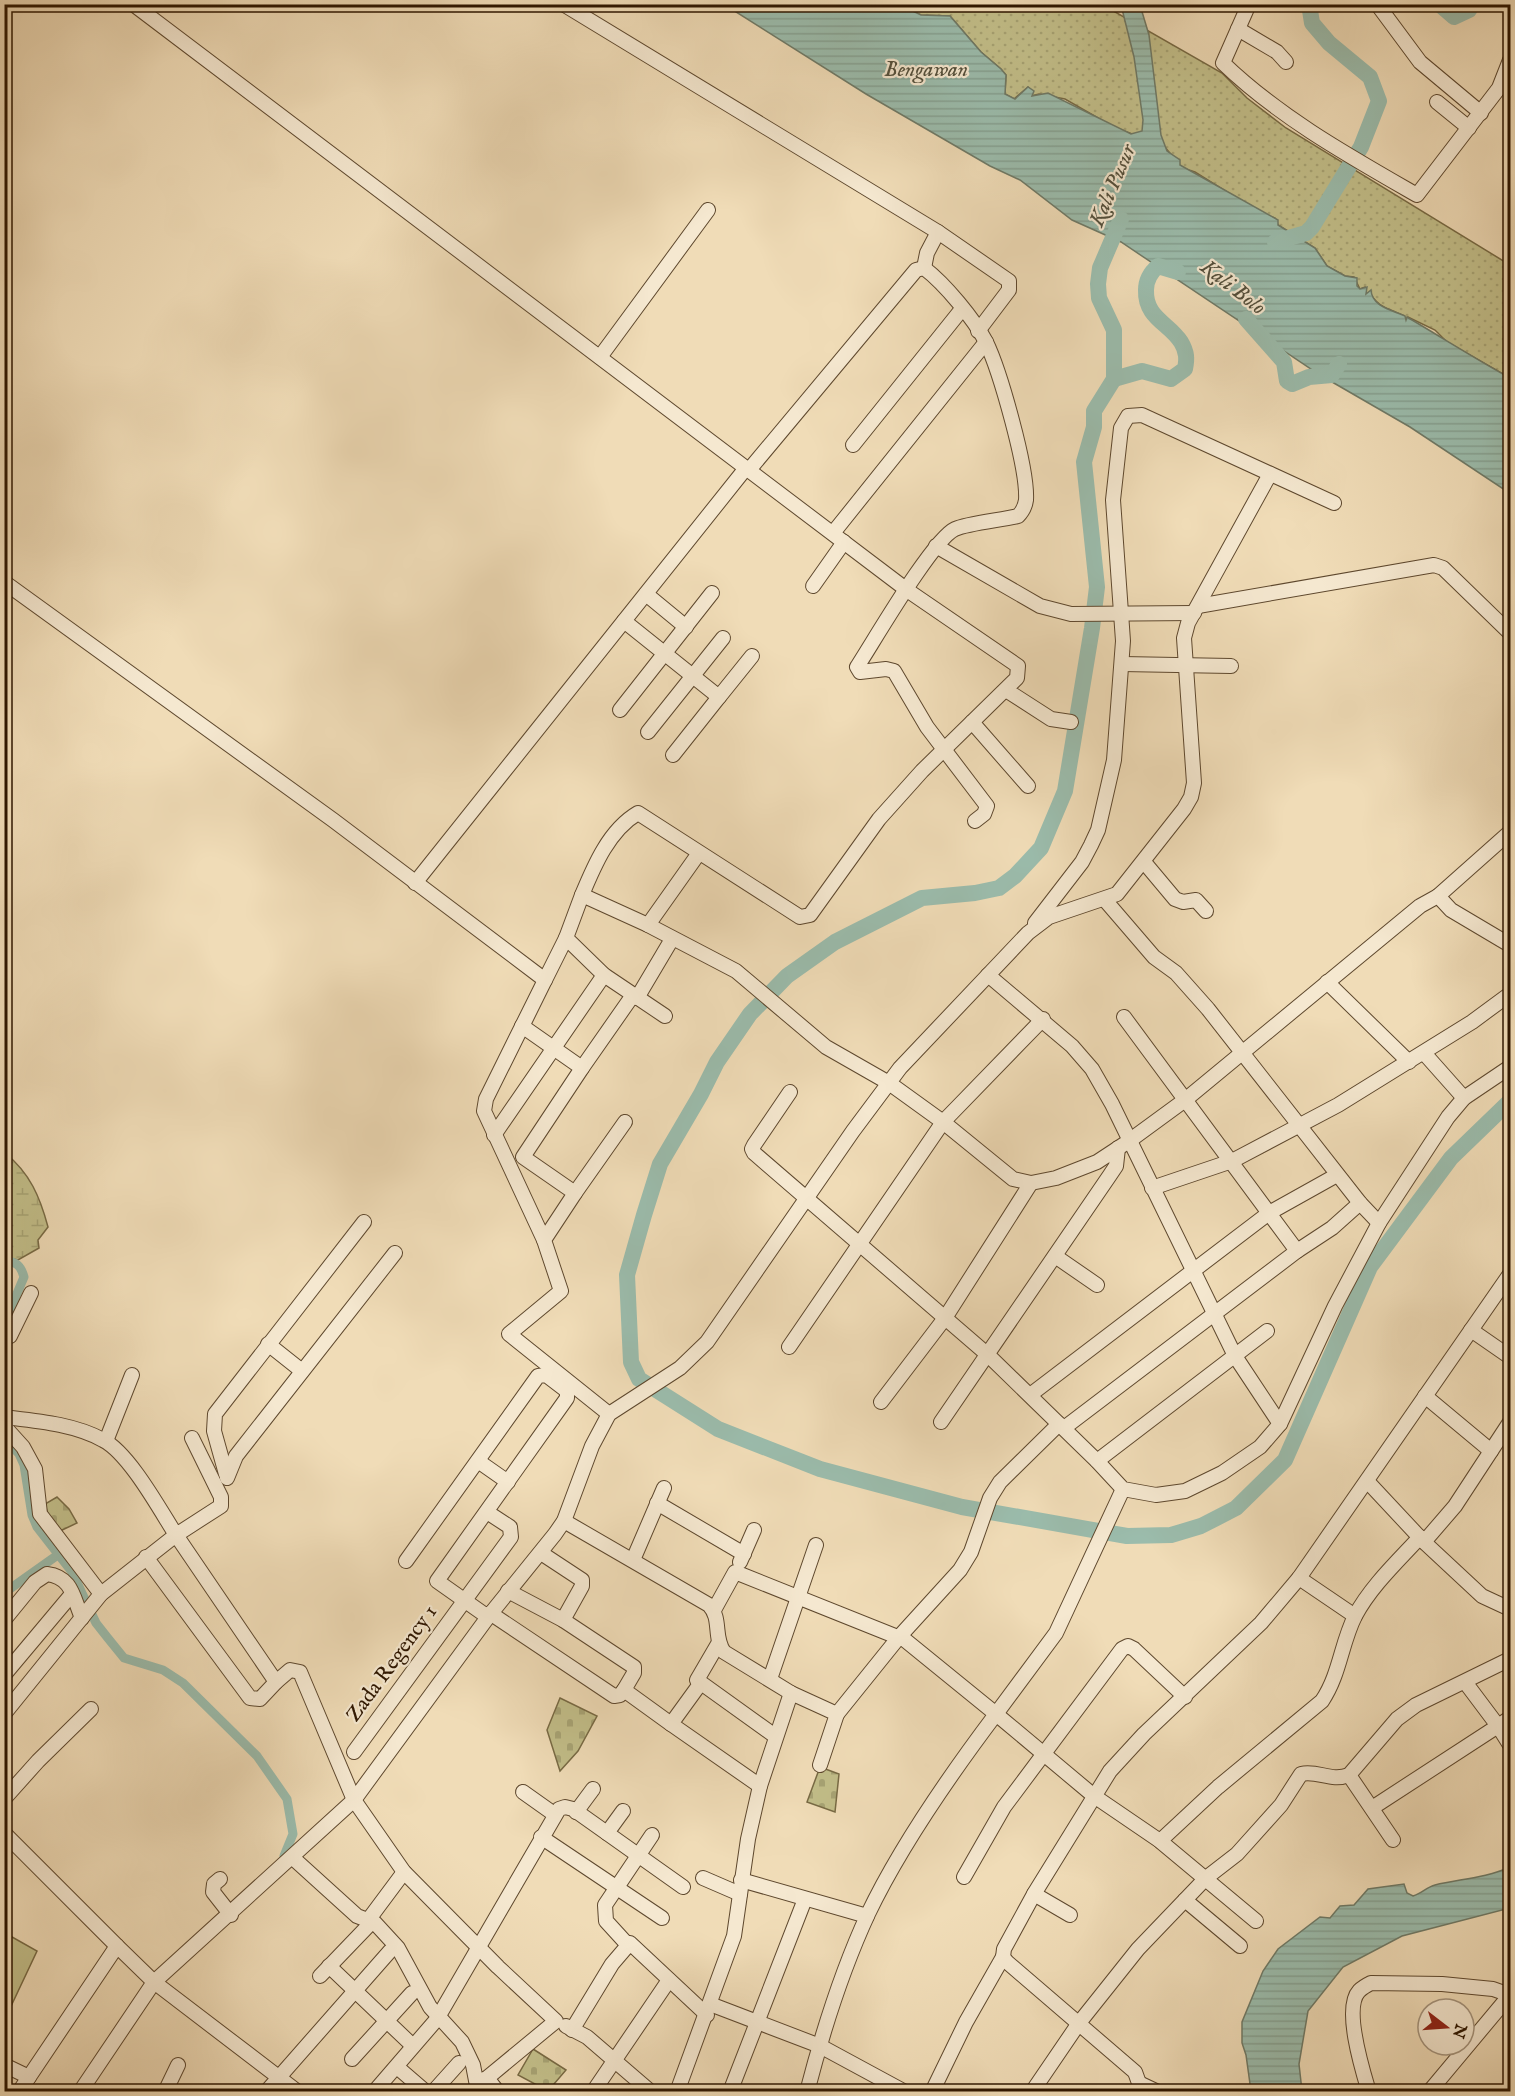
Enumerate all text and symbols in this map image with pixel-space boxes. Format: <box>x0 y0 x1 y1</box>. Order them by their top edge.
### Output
water label: Bengawan <box>884 56 968 84</box>
water label: Kali Pusur <box>1083 139 1143 232</box>
water label: Kali Bolo <box>1194 253 1271 322</box>
street label: Zada Regency 1 <box>341 1600 444 1728</box>
north arrow <box>1416 1997 1476 2057</box>
text: N <box>1447 2020 1470 2040</box>

